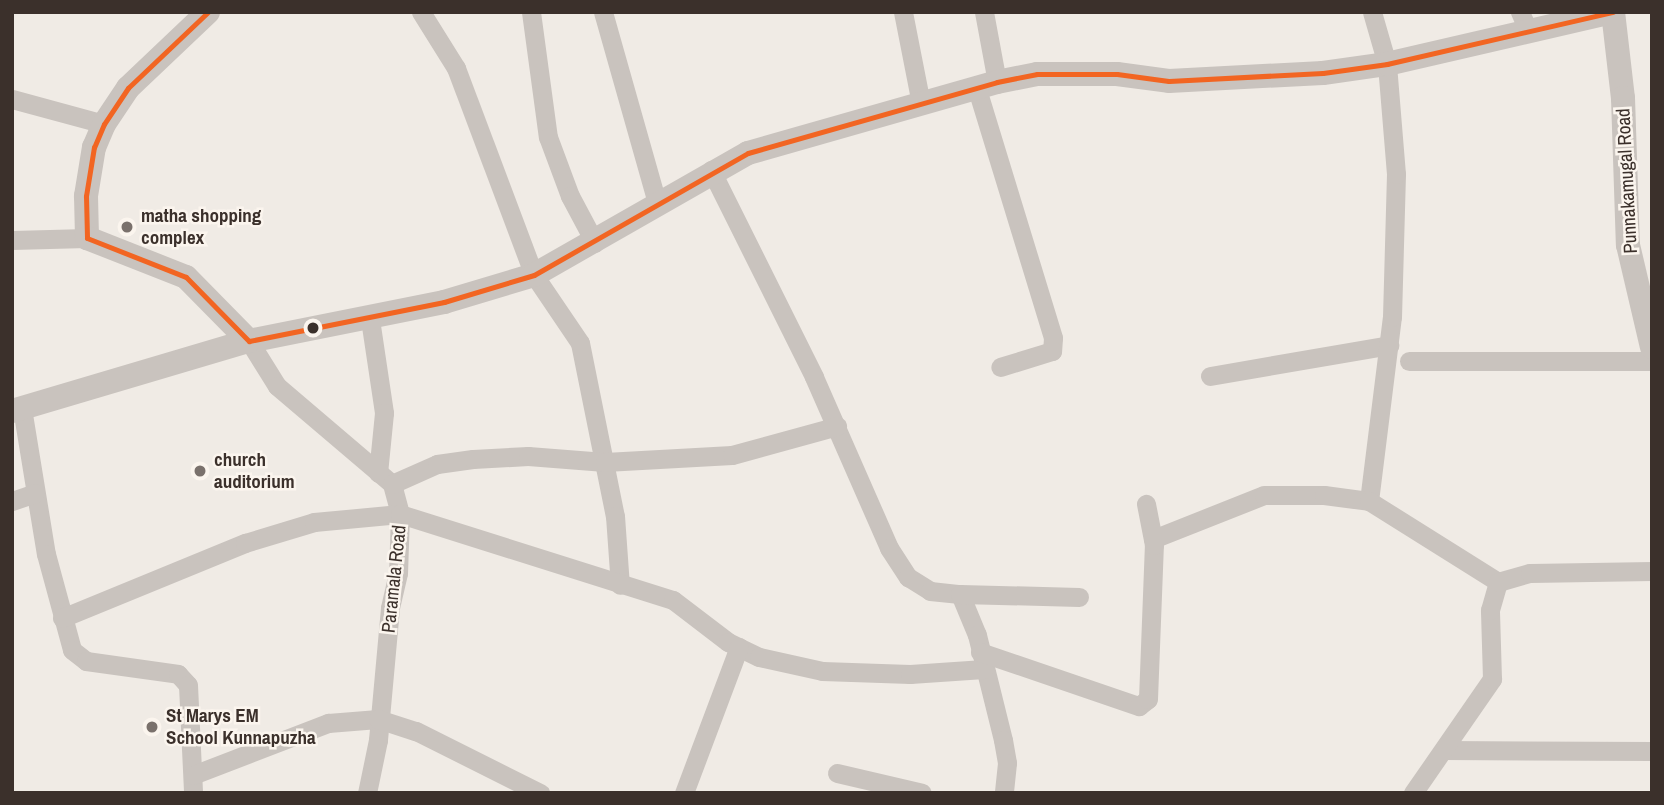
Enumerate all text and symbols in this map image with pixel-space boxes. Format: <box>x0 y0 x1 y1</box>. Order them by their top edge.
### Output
street label: Punnakamugal Road <box>1612 108 1642 254</box>
place label: matha shopping complex <box>141 205 261 249</box>
marker: matha shopping complex <box>119 219 135 235</box>
unlabelled marker <box>306 321 320 335</box>
place label: church auditorium <box>214 449 295 493</box>
marker: church auditorium <box>192 463 208 479</box>
street label: Paramala Road <box>377 524 411 634</box>
place label: St Marys EM School Kunnapuzha <box>166 705 316 749</box>
marker: St Marys EM School Kunnapuzha <box>144 719 160 735</box>

